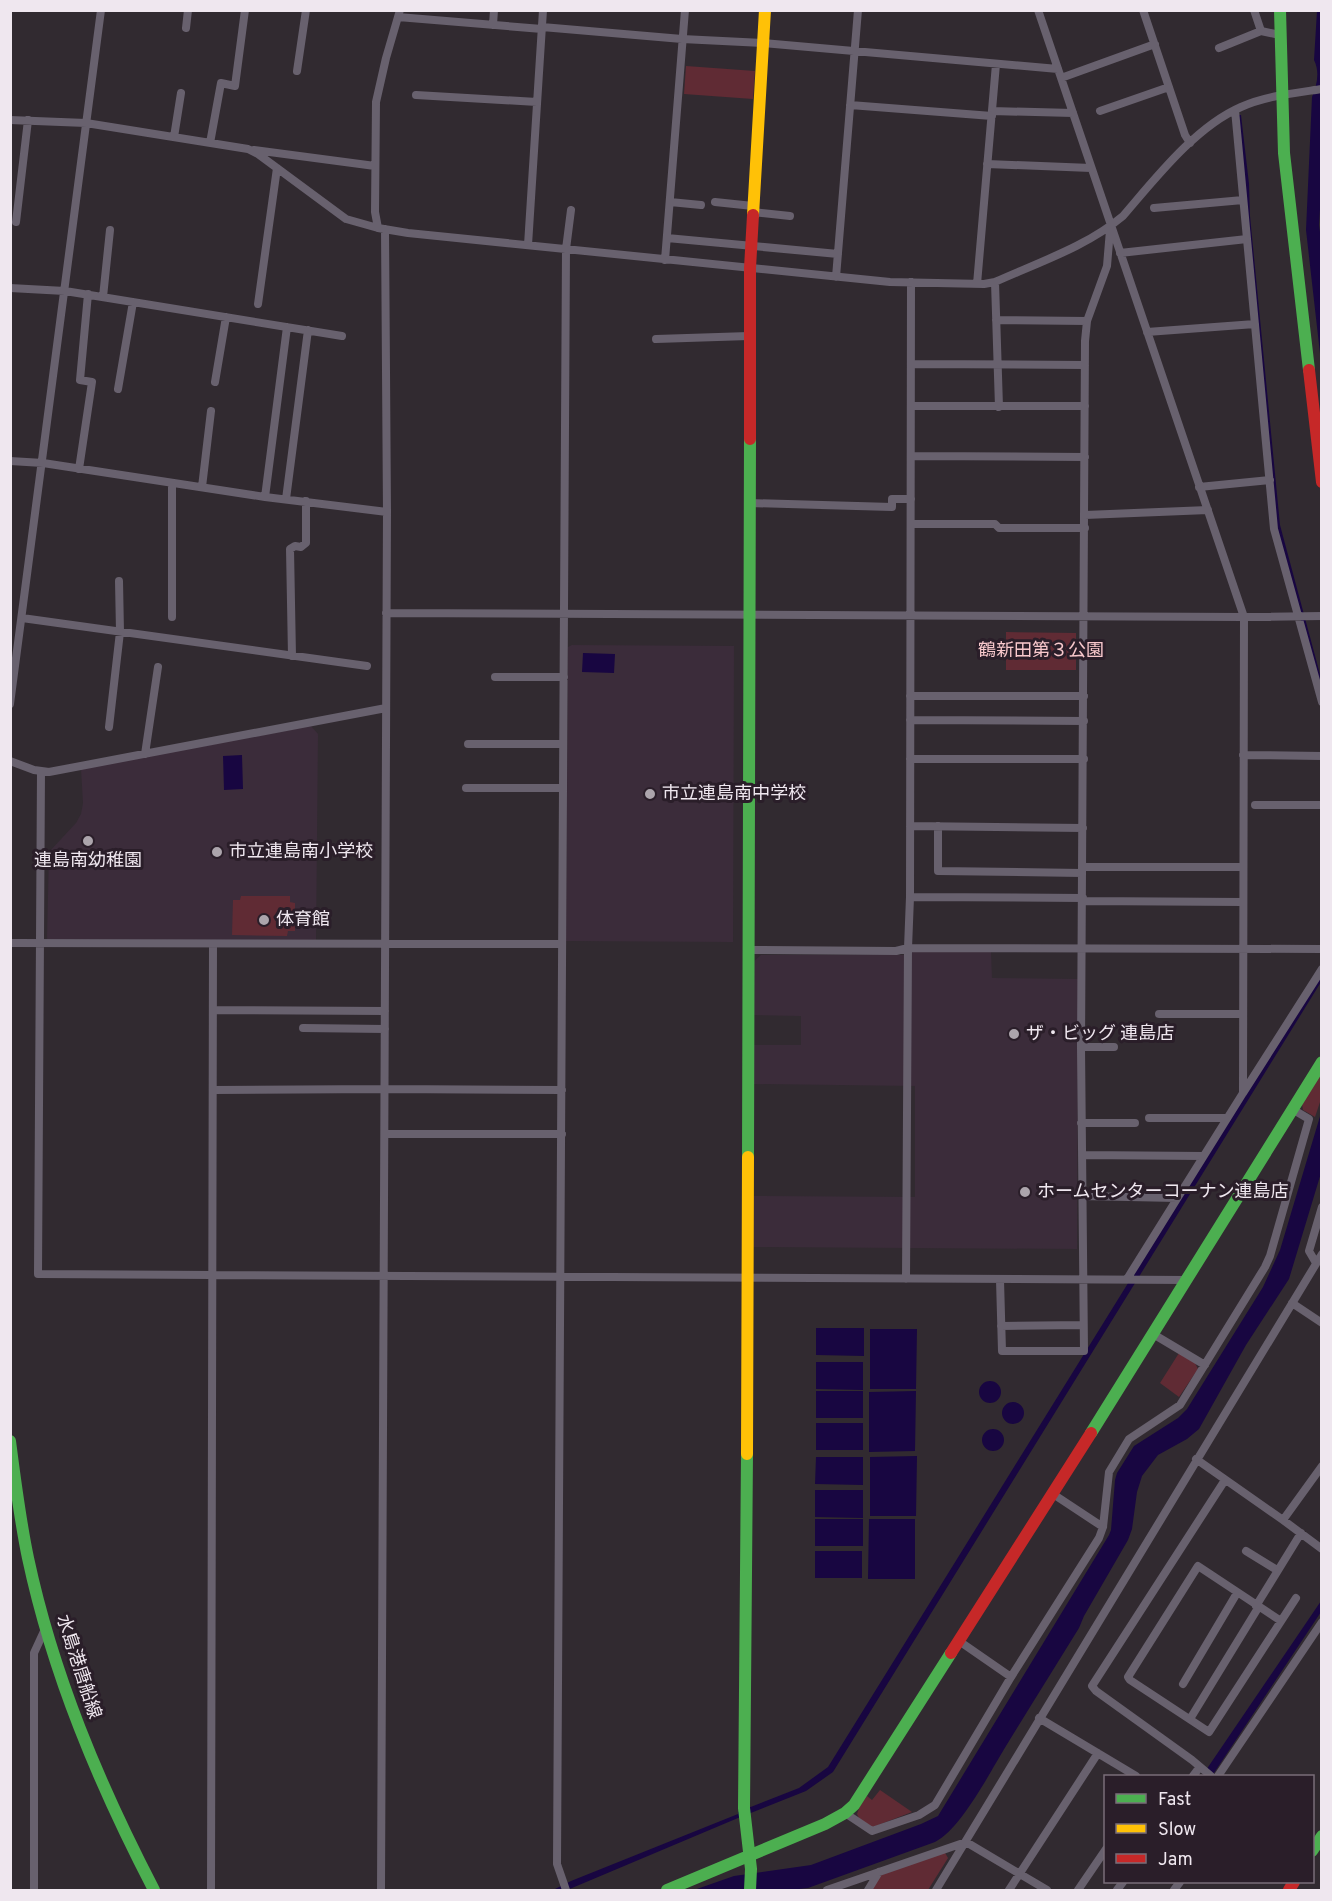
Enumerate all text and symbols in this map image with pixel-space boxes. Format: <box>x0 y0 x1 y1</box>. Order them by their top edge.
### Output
park label: 鶴新田第３公園 <box>978 640 1104 663</box>
place label: 市立連島南中学校 <box>662 783 806 806</box>
marker: 市立連島南中学校 <box>643 787 657 801</box>
marker: 連島南幼稚園 <box>81 834 95 848</box>
place label: 市立連島南小学校 <box>229 841 373 864</box>
marker: 市立連島南小学校 <box>210 845 224 859</box>
place label: 連島南幼稚園 <box>34 850 142 873</box>
place label: 体育館 <box>276 909 330 932</box>
marker: 体育館 <box>257 913 271 927</box>
place label: ザ・ビッグ 連島店 <box>1026 1023 1174 1046</box>
marker: ザ・ビッグ 連島店 <box>1007 1027 1021 1041</box>
place label: ホームセンターコーナン連島店 <box>1037 1181 1288 1204</box>
marker: ホームセンターコーナン連島店 <box>1018 1185 1032 1199</box>
street label: 水島港唐船線 <box>50 1612 106 1722</box>
legend <box>1104 1775 1314 1883</box>
text: Fast <box>1158 1789 1191 1812</box>
text: Slow <box>1158 1819 1196 1842</box>
text: Jam <box>1158 1849 1193 1872</box>

